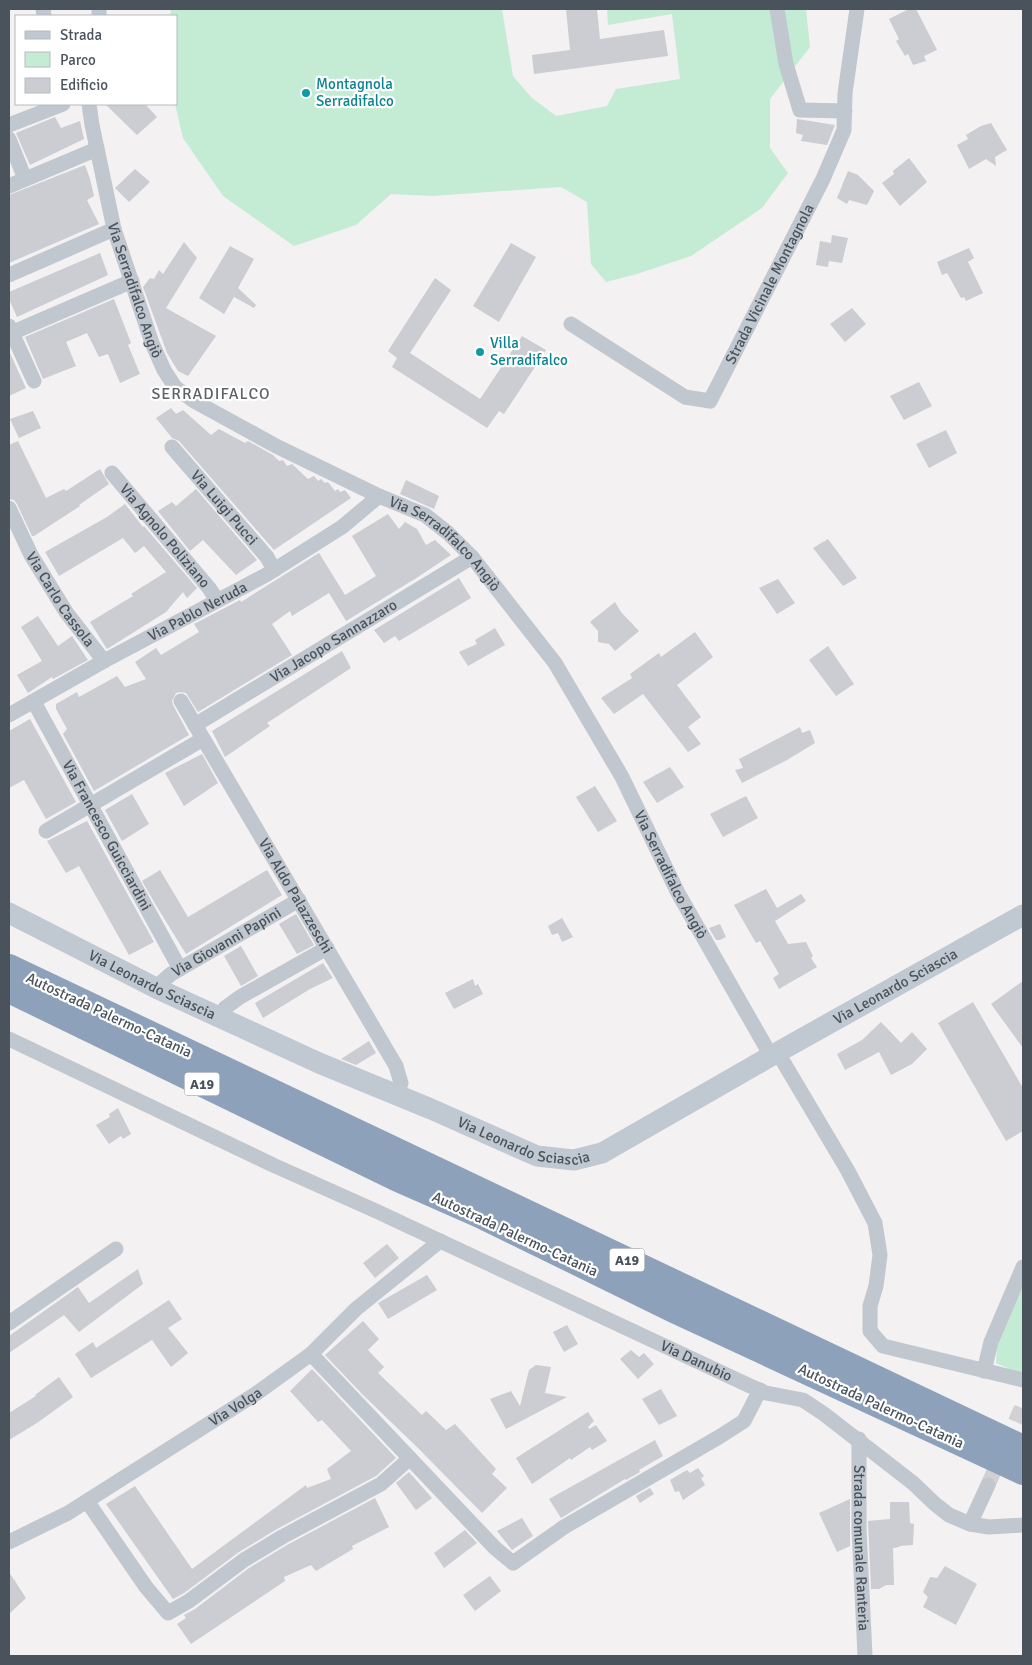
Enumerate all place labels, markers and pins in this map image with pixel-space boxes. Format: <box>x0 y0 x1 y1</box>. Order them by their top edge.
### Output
place label: Montagnola Serradifalco <box>316 75 394 110</box>
marker: Montagnola Serradifalco <box>300 87 312 99</box>
place label: Villa Serradifalco <box>490 334 568 369</box>
marker: Villa Serradifalco <box>474 346 486 358</box>

